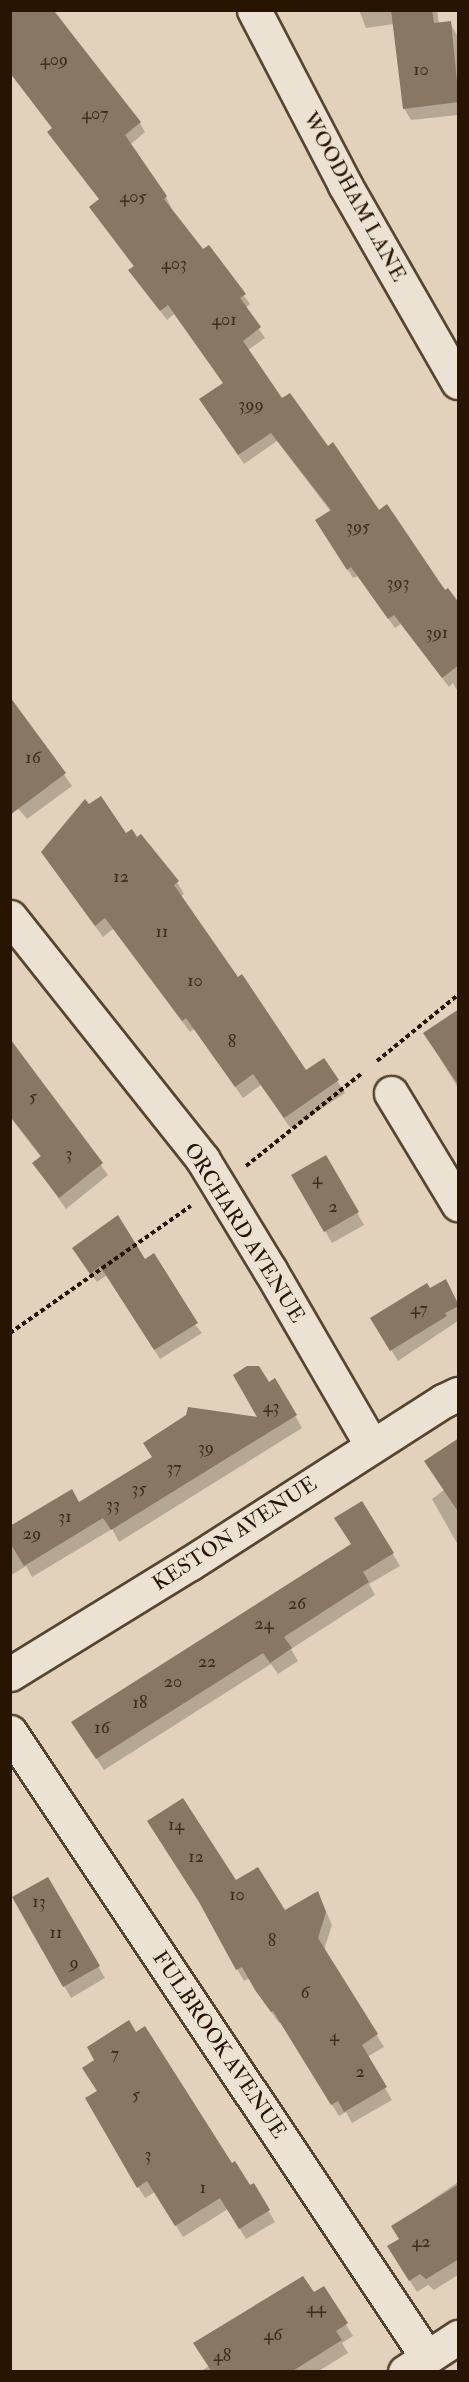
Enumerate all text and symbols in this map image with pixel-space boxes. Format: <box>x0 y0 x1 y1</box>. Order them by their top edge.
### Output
house number: 409 <box>40 49 68 71</box>
house number: 10 <box>413 59 429 81</box>
house number: 407 <box>81 103 109 125</box>
street label: WOODHAM LANE <box>297 108 411 286</box>
house number: 405 <box>120 186 146 208</box>
house number: 403 <box>161 253 187 275</box>
house number: 401 <box>211 309 237 331</box>
house number: 399 <box>238 394 264 416</box>
house number: 395 <box>346 516 370 538</box>
house number: 393 <box>386 572 410 594</box>
house number: 391 <box>426 622 448 644</box>
house number: 16 <box>25 747 41 769</box>
house number: 12 <box>113 866 129 888</box>
house number: 11 <box>156 921 168 943</box>
house number: 10 <box>187 970 203 992</box>
house number: 8 <box>228 1031 236 1053</box>
house number: 5 <box>29 1086 37 1108</box>
street label: ORCHARD AVENUE <box>178 1138 310 1328</box>
house number: 3 <box>66 1143 72 1165</box>
house number: 4 <box>312 1168 322 1190</box>
house number: 2 <box>328 1196 338 1218</box>
house number: 47 <box>410 1298 428 1320</box>
house number: 43 <box>263 1396 279 1418</box>
house number: 39 <box>198 1437 214 1459</box>
house number: 37 <box>166 1457 182 1479</box>
street label: KESTON AVENUE <box>148 1472 322 1596</box>
house number: 35 <box>132 1478 146 1500</box>
house number: 33 <box>106 1494 120 1516</box>
house number: 31 <box>58 1506 72 1528</box>
house number: 29 <box>23 1523 41 1545</box>
house number: 26 <box>288 1593 306 1615</box>
house number: 24 <box>255 1613 273 1635</box>
house number: 22 <box>198 1651 216 1673</box>
house number: 20 <box>164 1671 182 1693</box>
house number: 18 <box>133 1692 147 1714</box>
house number: 16 <box>94 1717 110 1739</box>
house number: 14 <box>168 1814 184 1836</box>
house number: 12 <box>188 1846 204 1868</box>
house number: 10 <box>229 1884 245 1906</box>
house number: 13 <box>32 1891 46 1913</box>
house number: 11 <box>50 1922 62 1944</box>
house number: 8 <box>268 1930 276 1952</box>
street label: FULBROOK AVENUE <box>147 1946 291 2144</box>
house number: 9 <box>69 1952 79 1974</box>
house number: 6 <box>300 1982 310 2004</box>
house number: 4 <box>329 2025 339 2047</box>
house number: 7 <box>111 2043 119 2065</box>
house number: 2 <box>355 2061 365 2083</box>
house number: 5 <box>132 2084 140 2106</box>
house number: 3 <box>145 2144 151 2166</box>
house number: 1 <box>200 2177 206 2199</box>
house number: 42 <box>412 2231 430 2253</box>
house number: 44 <box>306 2297 326 2319</box>
house number: 46 <box>264 2324 282 2346</box>
house number: 48 <box>213 2345 231 2367</box>

